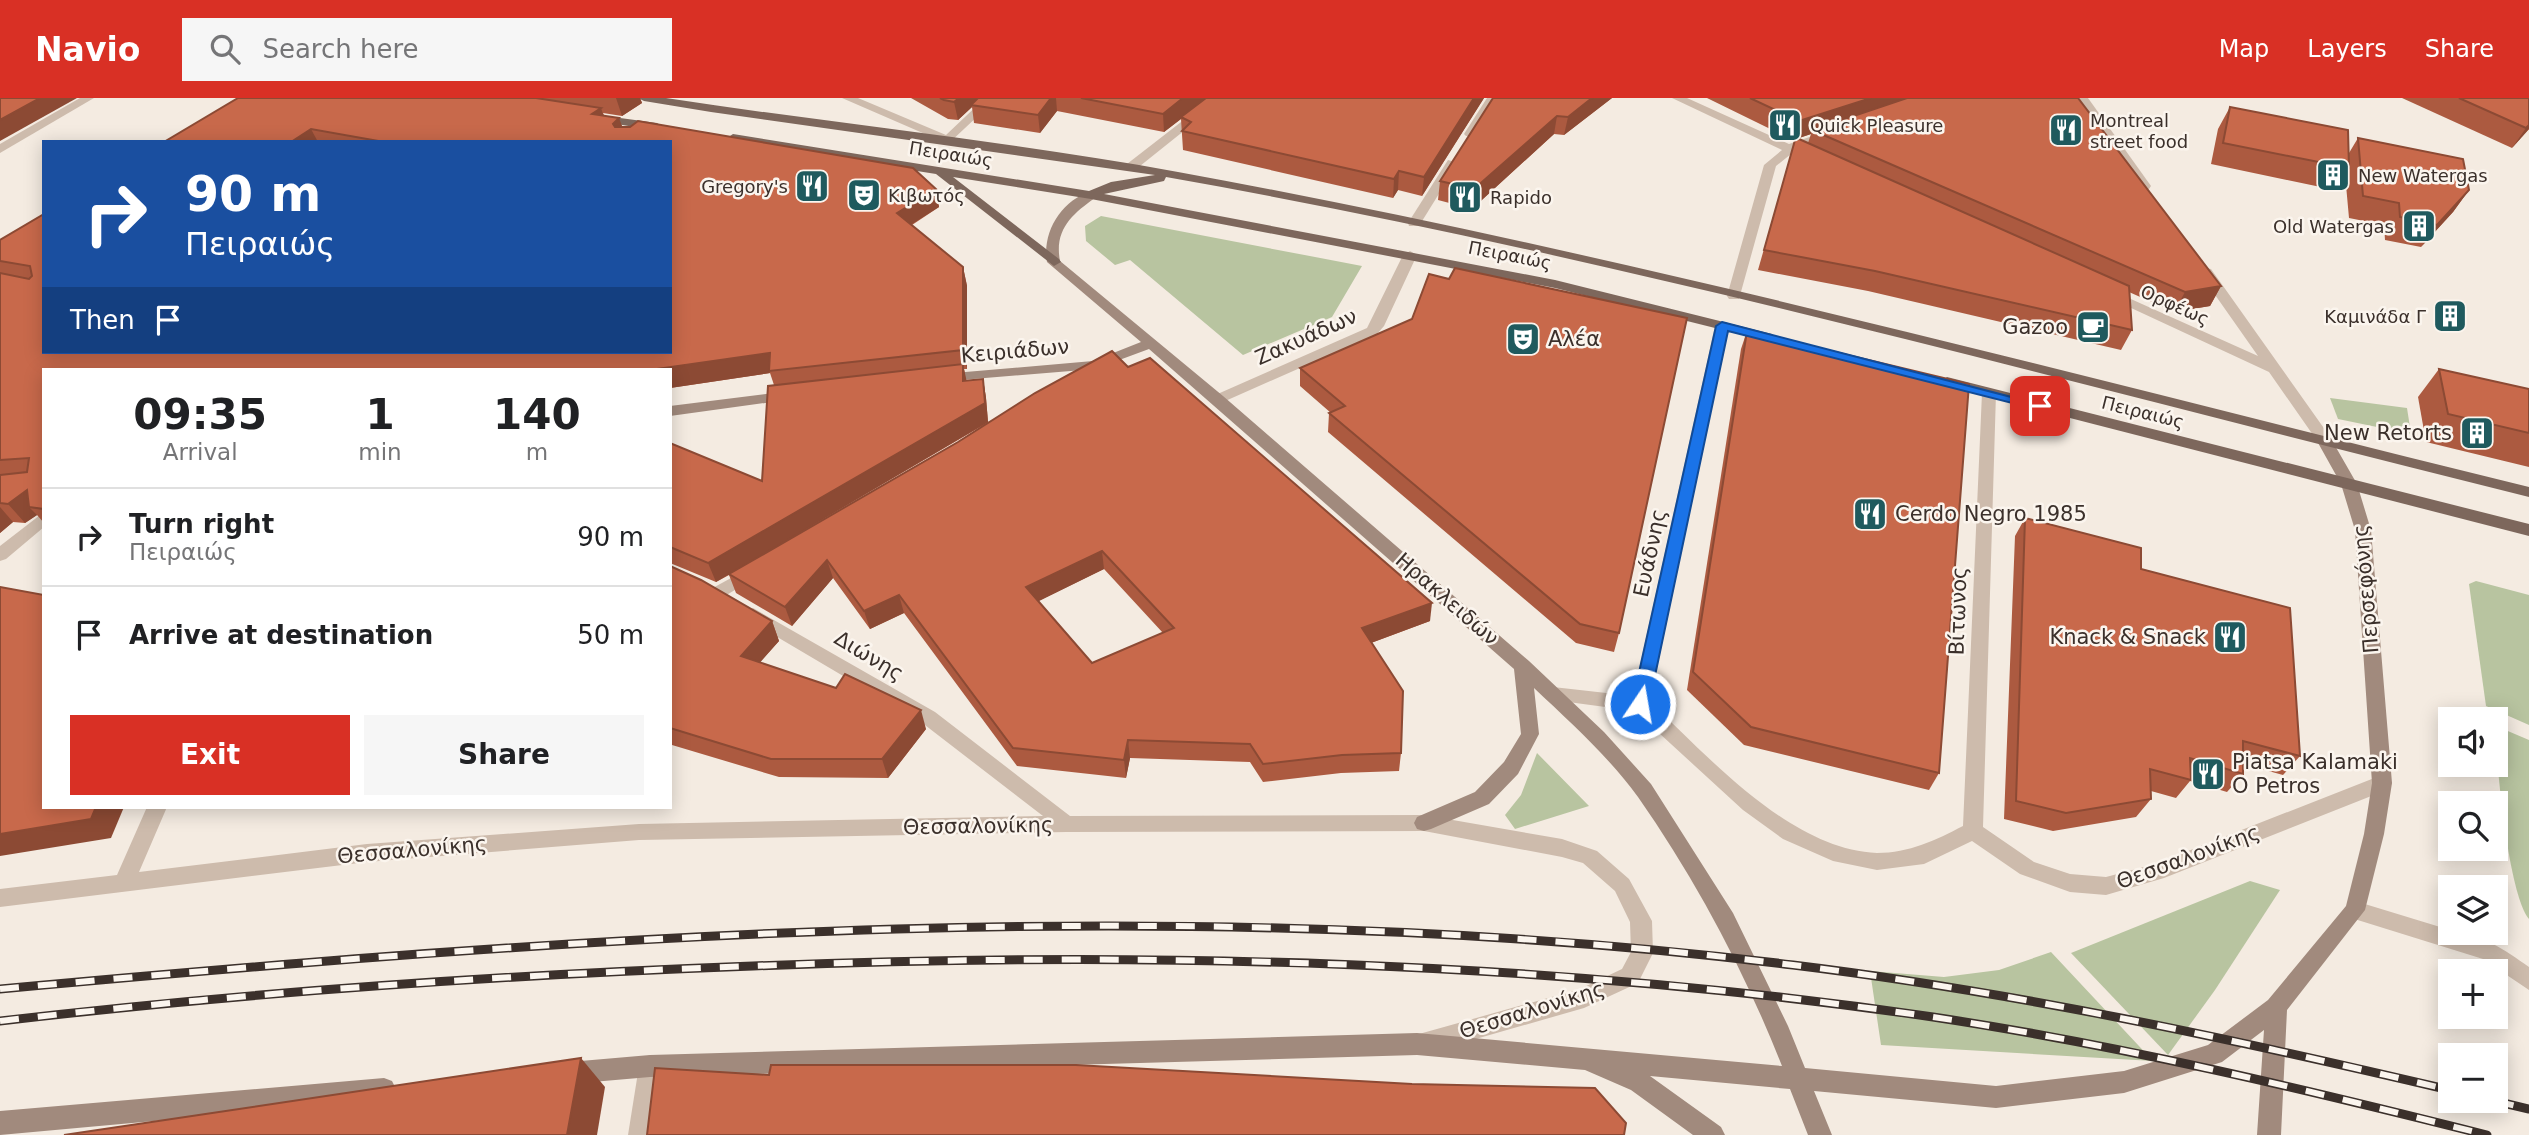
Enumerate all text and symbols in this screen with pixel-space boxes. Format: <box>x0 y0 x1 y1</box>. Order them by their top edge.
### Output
search box <box>182 18 672 81</box>
text: Navio <box>35 30 140 69</box>
icon: search <box>206 30 244 68</box>
text: Search here <box>262 34 419 64</box>
text: Map <box>2219 35 2269 63</box>
text: Layers <box>2307 35 2387 63</box>
text: Share <box>2425 35 2494 63</box>
restaurant icon: Quick Pleasure <box>1766 106 1804 144</box>
place label: Montreal street food <box>2090 110 2188 152</box>
restaurant icon: Montreal street food <box>2047 111 2085 149</box>
place label: Quick Pleasure <box>1810 115 1943 136</box>
street label: Πειραιώς <box>908 137 994 171</box>
building icon: New Watergas <box>2314 156 2352 194</box>
place label: New Watergas <box>2358 165 2488 186</box>
text: 90 m <box>185 166 321 223</box>
restaurant icon: Gregory's <box>793 167 831 205</box>
icon: right <box>70 168 161 259</box>
place label: Gregory's <box>701 176 788 197</box>
theatre icon: Κιβωτός <box>845 176 883 214</box>
restaurant icon: Rapido <box>1446 178 1484 216</box>
place label: Κιβωτός <box>888 185 965 206</box>
place label: Rapido <box>1490 187 1552 208</box>
building icon: Old Watergas <box>2400 207 2438 245</box>
place label: Old Watergas <box>2273 216 2394 237</box>
text: Πειραιώς <box>185 225 335 263</box>
street label: Πειραιώς <box>1467 237 1553 273</box>
street label: Ορφέως <box>2137 281 2213 329</box>
building icon: Καμινάδα Γ <box>2431 297 2469 335</box>
icon: arrive <box>149 301 187 339</box>
street label: Ζακυάδων <box>1251 304 1361 370</box>
text: Then <box>70 305 135 335</box>
place label: Καμινάδα Γ <box>2324 306 2426 327</box>
cafe icon: Gazoo <box>2074 308 2112 346</box>
place label: Gazoo <box>2002 315 2068 339</box>
theatre icon: Αλέα <box>1504 320 1542 358</box>
place label: Αλέα <box>1548 327 1600 351</box>
street label: Κειριάδων <box>960 334 1070 368</box>
pin <box>2010 376 2070 436</box>
icon: arrive <box>2021 387 2059 425</box>
text: 09:35 <box>133 390 267 439</box>
text: 1 <box>365 390 395 439</box>
text: 140 <box>493 390 581 439</box>
street label: Πειραιώς <box>2100 392 2186 432</box>
building icon: New Retorts <box>2458 414 2496 452</box>
place label: New Retorts <box>2324 421 2452 445</box>
text: Arrival <box>163 439 238 465</box>
text: min <box>358 439 402 465</box>
text: m <box>526 439 548 465</box>
restaurant icon: Cerdo Negro 1985 <box>1851 495 1889 533</box>
place label: Cerdo Negro 1985 <box>1895 502 2087 526</box>
street label: Ευάδνης <box>1629 507 1671 599</box>
text: Turn right <box>129 509 274 539</box>
icon: right <box>70 518 108 556</box>
text: 90 m <box>577 522 644 552</box>
street label: Περσεφόνης <box>2348 524 2384 654</box>
text: Πειραιώς <box>129 539 237 565</box>
street label: Ηρακλειδών <box>1391 548 1503 650</box>
street label: Βίτωνος <box>1944 566 1972 656</box>
icon: arrive <box>70 616 108 654</box>
restaurant icon: Knack & Snack <box>2211 618 2249 656</box>
text: Arrive at destination <box>129 620 433 650</box>
text: 50 m <box>577 620 644 650</box>
place label: Knack & Snack <box>2049 625 2207 649</box>
street label: Διώνης <box>830 626 908 686</box>
position arrow <box>1603 667 1677 741</box>
map controls <box>2438 707 2508 1113</box>
button: sound <box>2438 707 2508 777</box>
button: Exit <box>70 715 350 795</box>
button: Share <box>364 715 644 795</box>
place label: Piatsa Kalamaki O Petros <box>2232 750 2398 798</box>
restaurant icon: Piatsa Kalamaki O Petros <box>2189 755 2227 793</box>
button: search <box>2438 791 2508 861</box>
street label: Θεσσαλονίκης <box>903 813 1053 839</box>
street label: Θεσσαλονίκης <box>2113 820 2263 894</box>
street label: Θεσσαλονίκης <box>336 831 488 869</box>
button: layers <box>2438 875 2508 945</box>
button: + <box>2438 959 2508 1029</box>
street label: Θεσσαλονίκης <box>1457 977 1607 1043</box>
button: − <box>2438 1043 2508 1113</box>

